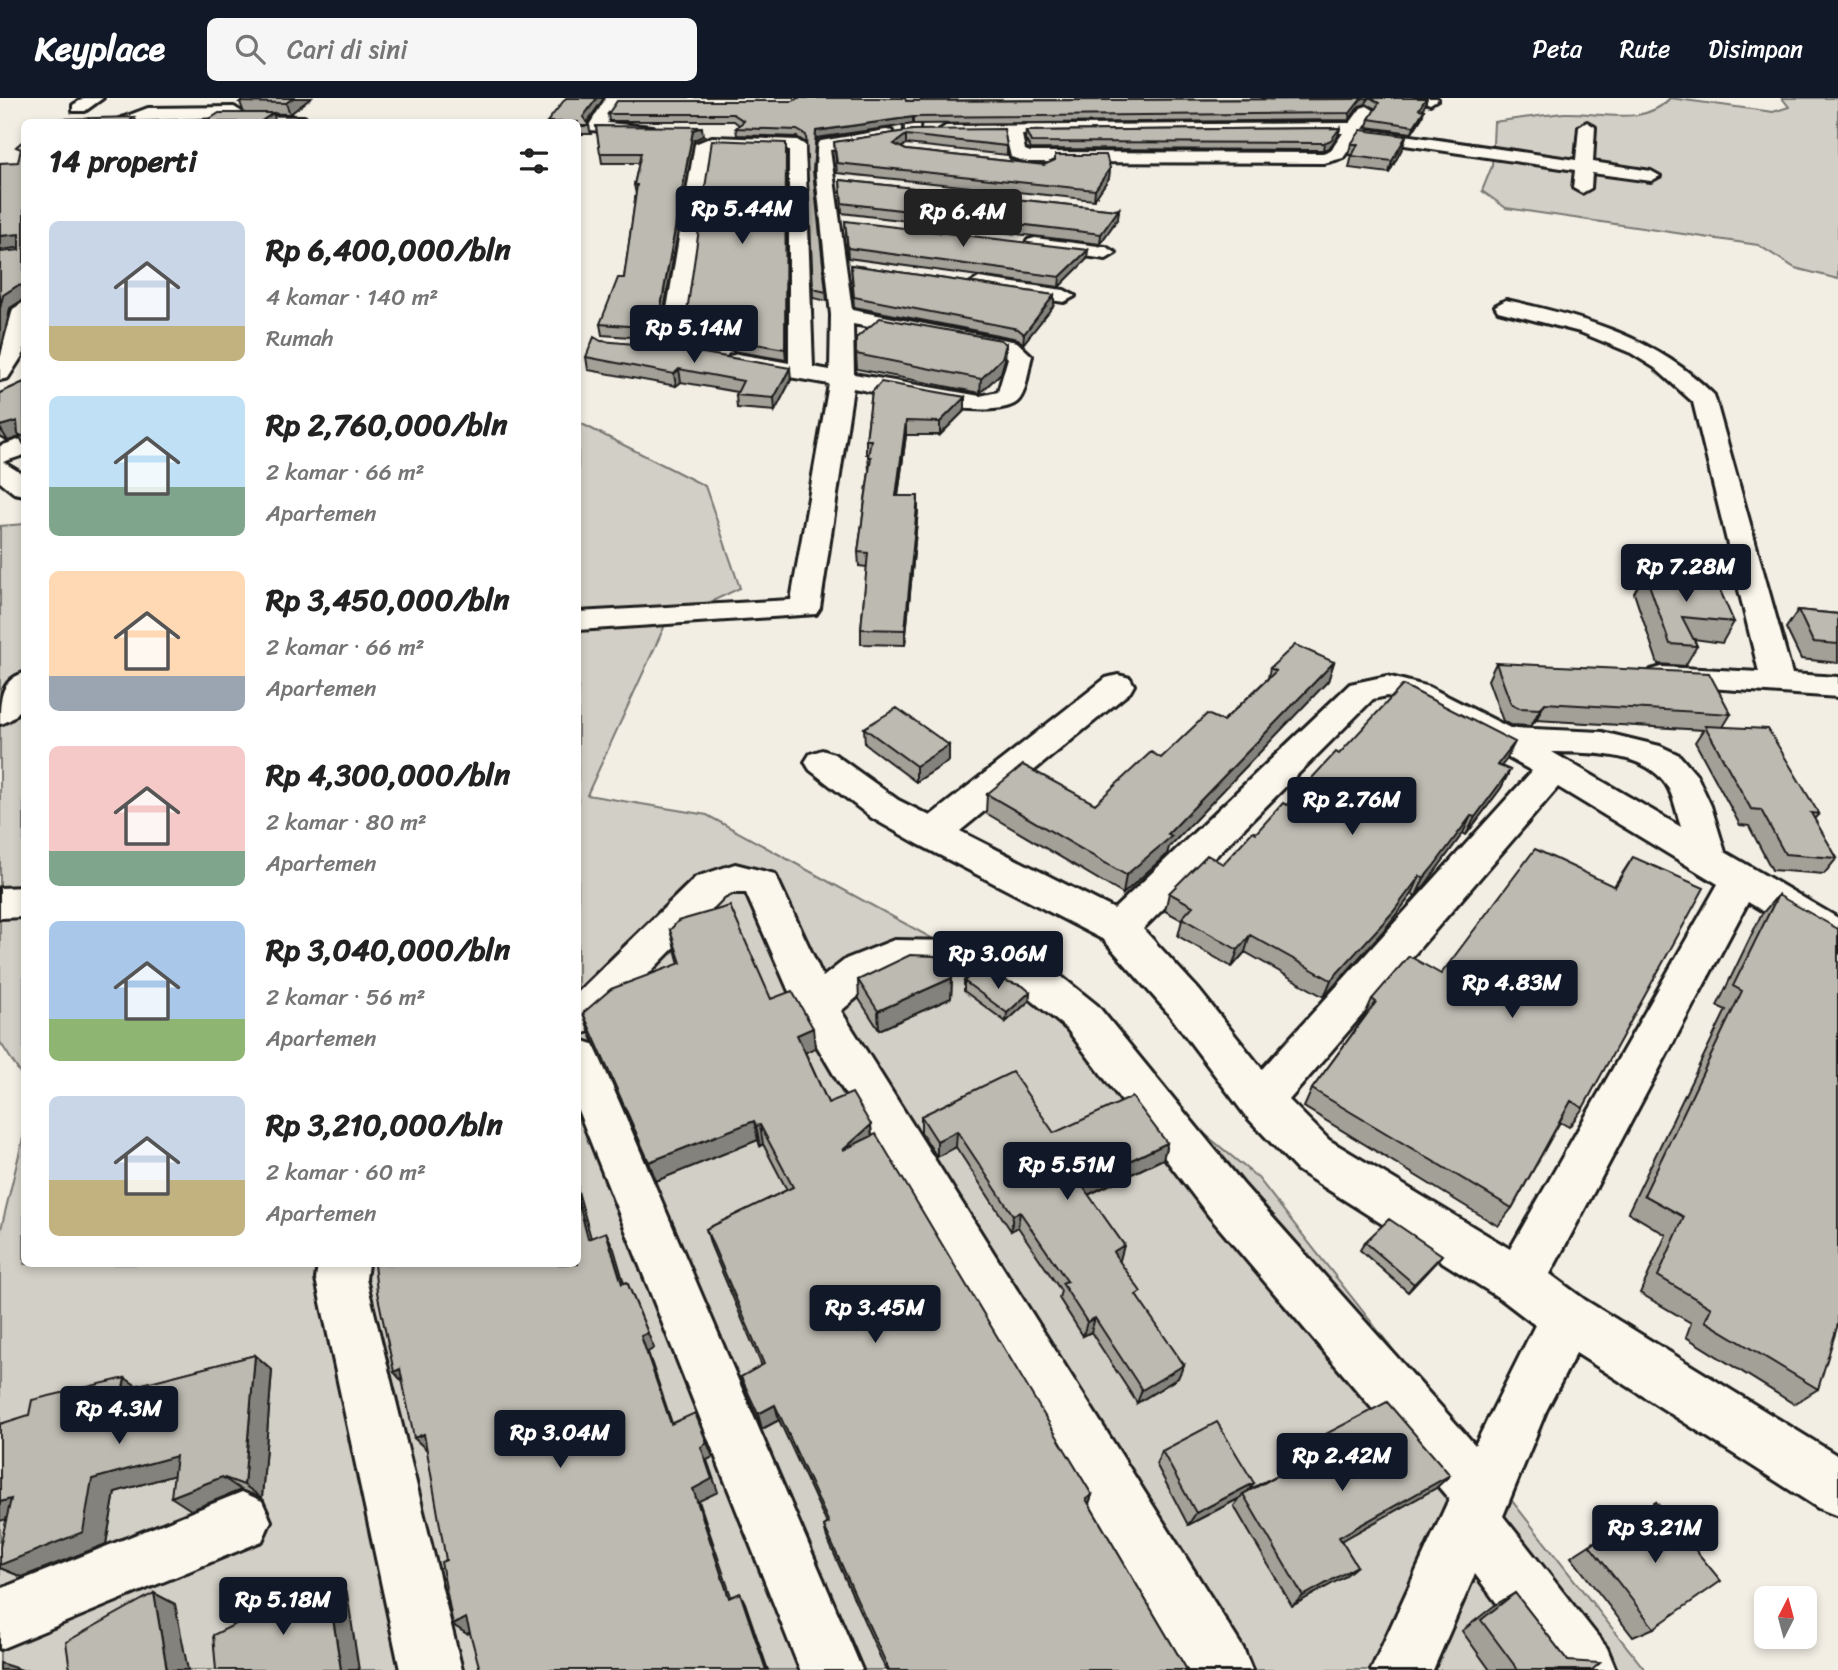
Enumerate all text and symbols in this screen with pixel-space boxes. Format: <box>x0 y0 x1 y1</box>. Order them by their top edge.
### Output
search box <box>207 18 697 81</box>
text: Keyplace <box>35 20 165 78</box>
text: Cari di sini <box>287 26 407 72</box>
text: Peta <box>1533 28 1582 70</box>
text: Rute <box>1620 28 1670 70</box>
text: Disimpan <box>1708 28 1803 70</box>
icon: search <box>231 30 269 68</box>
text: 14 properti <box>49 134 197 188</box>
icon: filters <box>515 142 553 180</box>
pin: Rp 5.44M <box>670 186 814 246</box>
text: Rp 5.44M <box>692 188 792 229</box>
pin: Rp 6.4M <box>898 190 1028 249</box>
text: Rp 6.4M <box>920 191 1006 232</box>
text: Rp 6,400,000/bln <box>266 223 511 277</box>
icon: home <box>105 249 189 333</box>
text: 4 kamar · 140 m² <box>266 277 438 318</box>
pin: Rp 5.14M <box>622 306 766 365</box>
text: Rp 5.14M <box>646 307 742 348</box>
text: Rumah <box>266 318 334 359</box>
text: Rp 2,760,000/bln <box>266 398 508 452</box>
icon: home <box>105 424 189 508</box>
text: 2 kamar · 66 m² <box>266 452 425 493</box>
text: Apartemen <box>266 493 376 534</box>
pin: Rp 7.28M <box>1614 545 1758 604</box>
text: Rp 7.28M <box>1637 546 1735 587</box>
text: Rp 3,450,000/bln <box>266 573 510 627</box>
icon: home <box>105 599 189 683</box>
text: 2 kamar · 66 m² <box>266 627 425 668</box>
text: Apartemen <box>266 668 376 709</box>
text: Rp 4,300,000/bln <box>266 748 510 802</box>
icon: home <box>105 774 189 858</box>
pin: Rp 2.76M <box>1280 778 1424 837</box>
text: Rp 2.76M <box>1303 779 1401 820</box>
text: 2 kamar · 80 m² <box>266 802 427 843</box>
text: Apartemen <box>266 843 376 884</box>
text: Rp 3,040,000/bln <box>266 923 510 977</box>
pin: Rp 3.06M <box>926 932 1070 991</box>
text: Rp 3.06M <box>949 933 1047 974</box>
icon: home <box>105 949 189 1033</box>
pin: Rp 4.83M <box>1440 960 1584 1020</box>
text: Rp 4.83M <box>1463 962 1561 1003</box>
text: 2 kamar · 56 m² <box>266 977 426 1018</box>
text: Apartemen <box>266 1018 376 1059</box>
text: Rp 3,210,000/bln <box>266 1098 503 1152</box>
icon: home <box>105 1124 189 1208</box>
pin: Rp 5.51M <box>995 1142 1139 1202</box>
text: Rp 5.51M <box>1019 1144 1115 1185</box>
text: 2 kamar · 60 m² <box>266 1152 426 1193</box>
text: Apartemen <box>266 1193 376 1234</box>
pin: Rp 3.45M <box>803 1286 947 1345</box>
text: Rp 3.45M <box>826 1287 924 1328</box>
pin: Rp 4.3M <box>54 1386 184 1446</box>
text: Rp 4.3M <box>76 1388 162 1429</box>
pin: Rp 3.04M <box>488 1410 632 1470</box>
text: Rp 3.04M <box>510 1412 610 1453</box>
pin: Rp 2.42M <box>1270 1434 1414 1493</box>
text: Rp 2.42M <box>1293 1435 1391 1476</box>
pin: Rp 3.21M <box>1583 1506 1727 1565</box>
text: Rp 3.21M <box>1608 1507 1702 1548</box>
pin: Rp 5.18M <box>211 1578 355 1637</box>
text: Rp 5.18M <box>235 1579 331 1620</box>
north arrow <box>1754 1586 1816 1648</box>
map controls <box>1754 1586 1817 1649</box>

